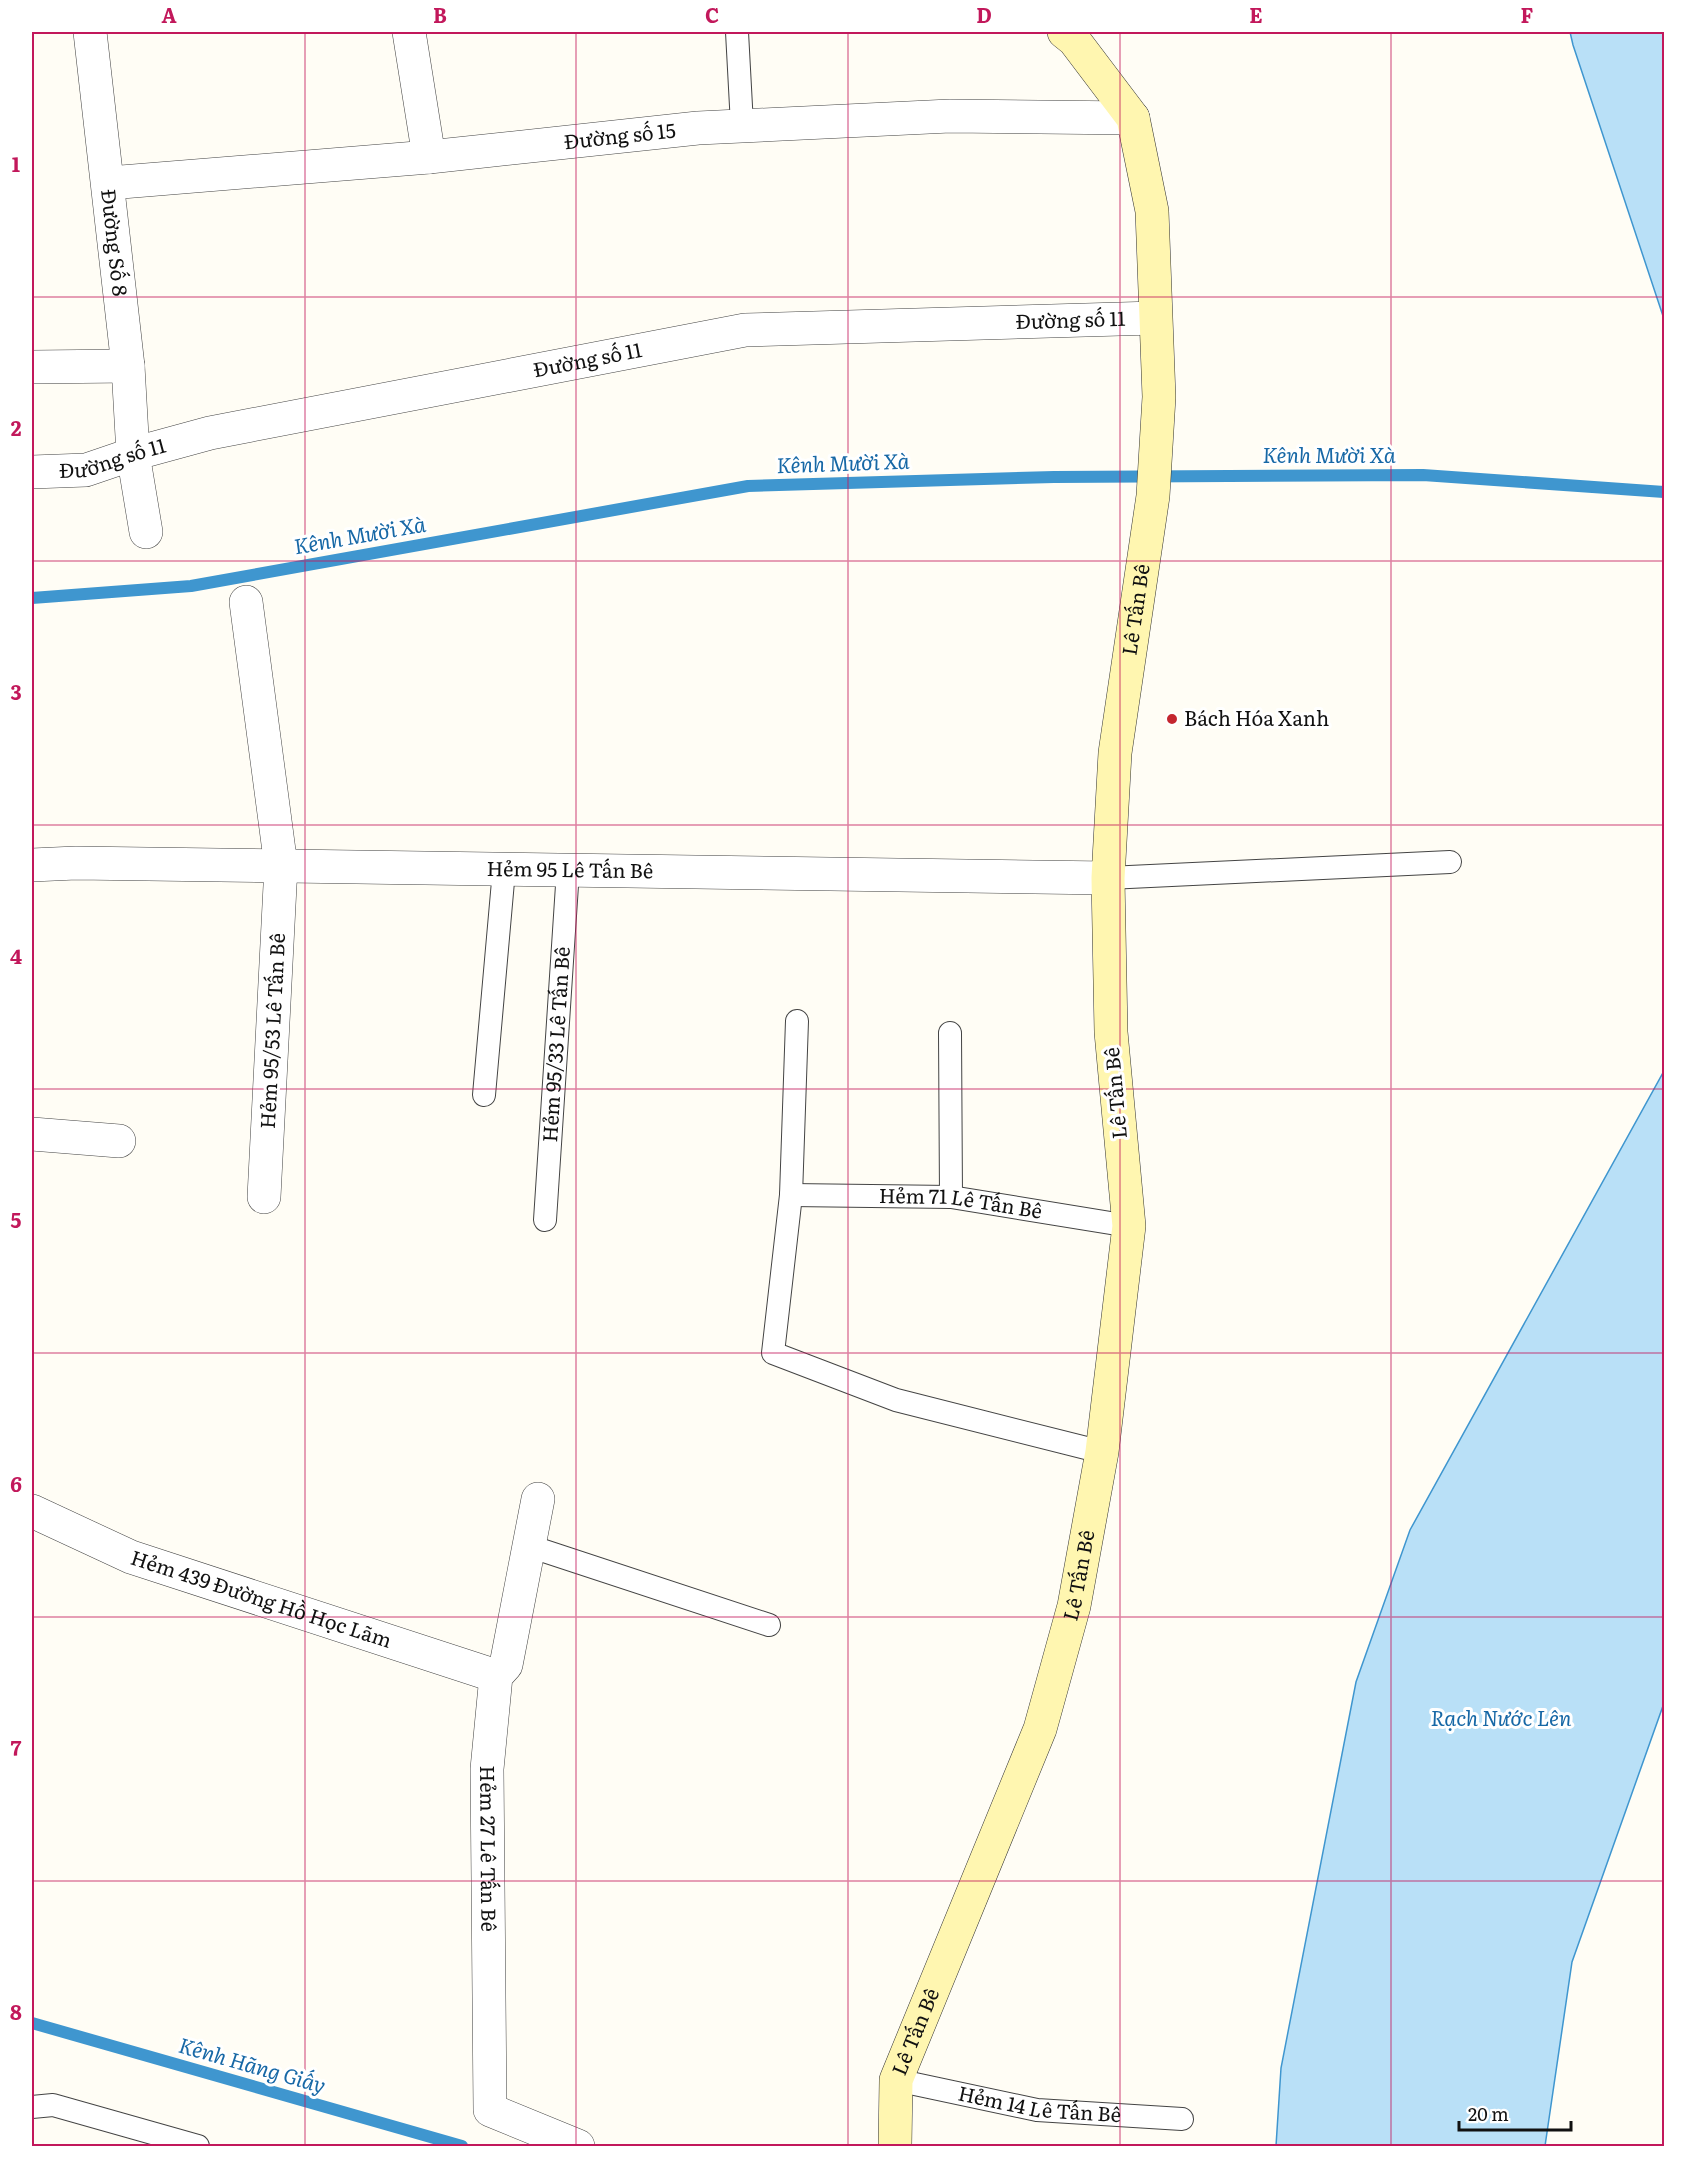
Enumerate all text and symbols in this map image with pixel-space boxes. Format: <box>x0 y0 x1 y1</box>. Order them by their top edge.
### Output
text: A <box>161 0 177 29</box>
text: B <box>433 0 447 29</box>
text: C <box>705 0 719 29</box>
text: D <box>976 0 992 29</box>
text: E <box>1249 0 1263 29</box>
text: F <box>1521 0 1534 29</box>
street label: Đường số 15 <box>562 114 677 155</box>
text: 1 <box>12 148 20 178</box>
street label: Đường Số 8 <box>95 187 137 298</box>
street label: Đường số 11 <box>1015 302 1126 335</box>
street label: Đường số 11 <box>530 333 644 383</box>
text: 2 <box>11 412 22 442</box>
street label: Đường số 11 <box>58 429 169 484</box>
water label: Kênh Mười Xà <box>1262 438 1396 469</box>
water label: Kênh Mười Xà <box>776 444 910 479</box>
water label: Kênh Mười Xà <box>291 507 428 560</box>
street label: Lê Tấn Bê <box>1113 562 1156 657</box>
text: 3 <box>10 676 22 706</box>
place label: Bách Hóa Xanh <box>1184 702 1329 732</box>
marker: Bách Hóa Xanh <box>1165 712 1179 726</box>
street label: Hẻm 95 Lê Tấn Bê <box>486 852 654 884</box>
street label: Hẻm 95/53 Lê Tấn Bê <box>251 932 291 1130</box>
text: 4 <box>10 940 22 970</box>
street label: Hẻm 95/33 Lê Tấn Bê <box>533 945 576 1143</box>
street label: Lê Tấn Bê <box>1095 1046 1133 1140</box>
street label: Hẻm 71 Lê Tấn Bê <box>879 1179 1045 1225</box>
text: 5 <box>11 1204 22 1234</box>
text: 6 <box>10 1468 22 1498</box>
street label: Lê Tấn Bê <box>1054 1527 1101 1624</box>
street label: Hẻm 439 Đường Hồ Học Lãm <box>127 1541 396 1654</box>
water label: Rạch Nước Lên <box>1430 1701 1572 1732</box>
text: 7 <box>11 1732 22 1762</box>
street label: Hẻm 27 Lê Tấn Bê <box>474 1765 505 1932</box>
street label: Lê Tấn Bê <box>883 1983 945 2079</box>
text: 8 <box>10 1996 22 2026</box>
water label: Kênh Hãng Giấy <box>176 2028 330 2099</box>
street label: Hẻm 14 Lê Tấn Bê <box>956 2077 1122 2128</box>
scale bar <box>1459 2094 1572 2132</box>
text: 20 m <box>1468 2100 1509 2127</box>

